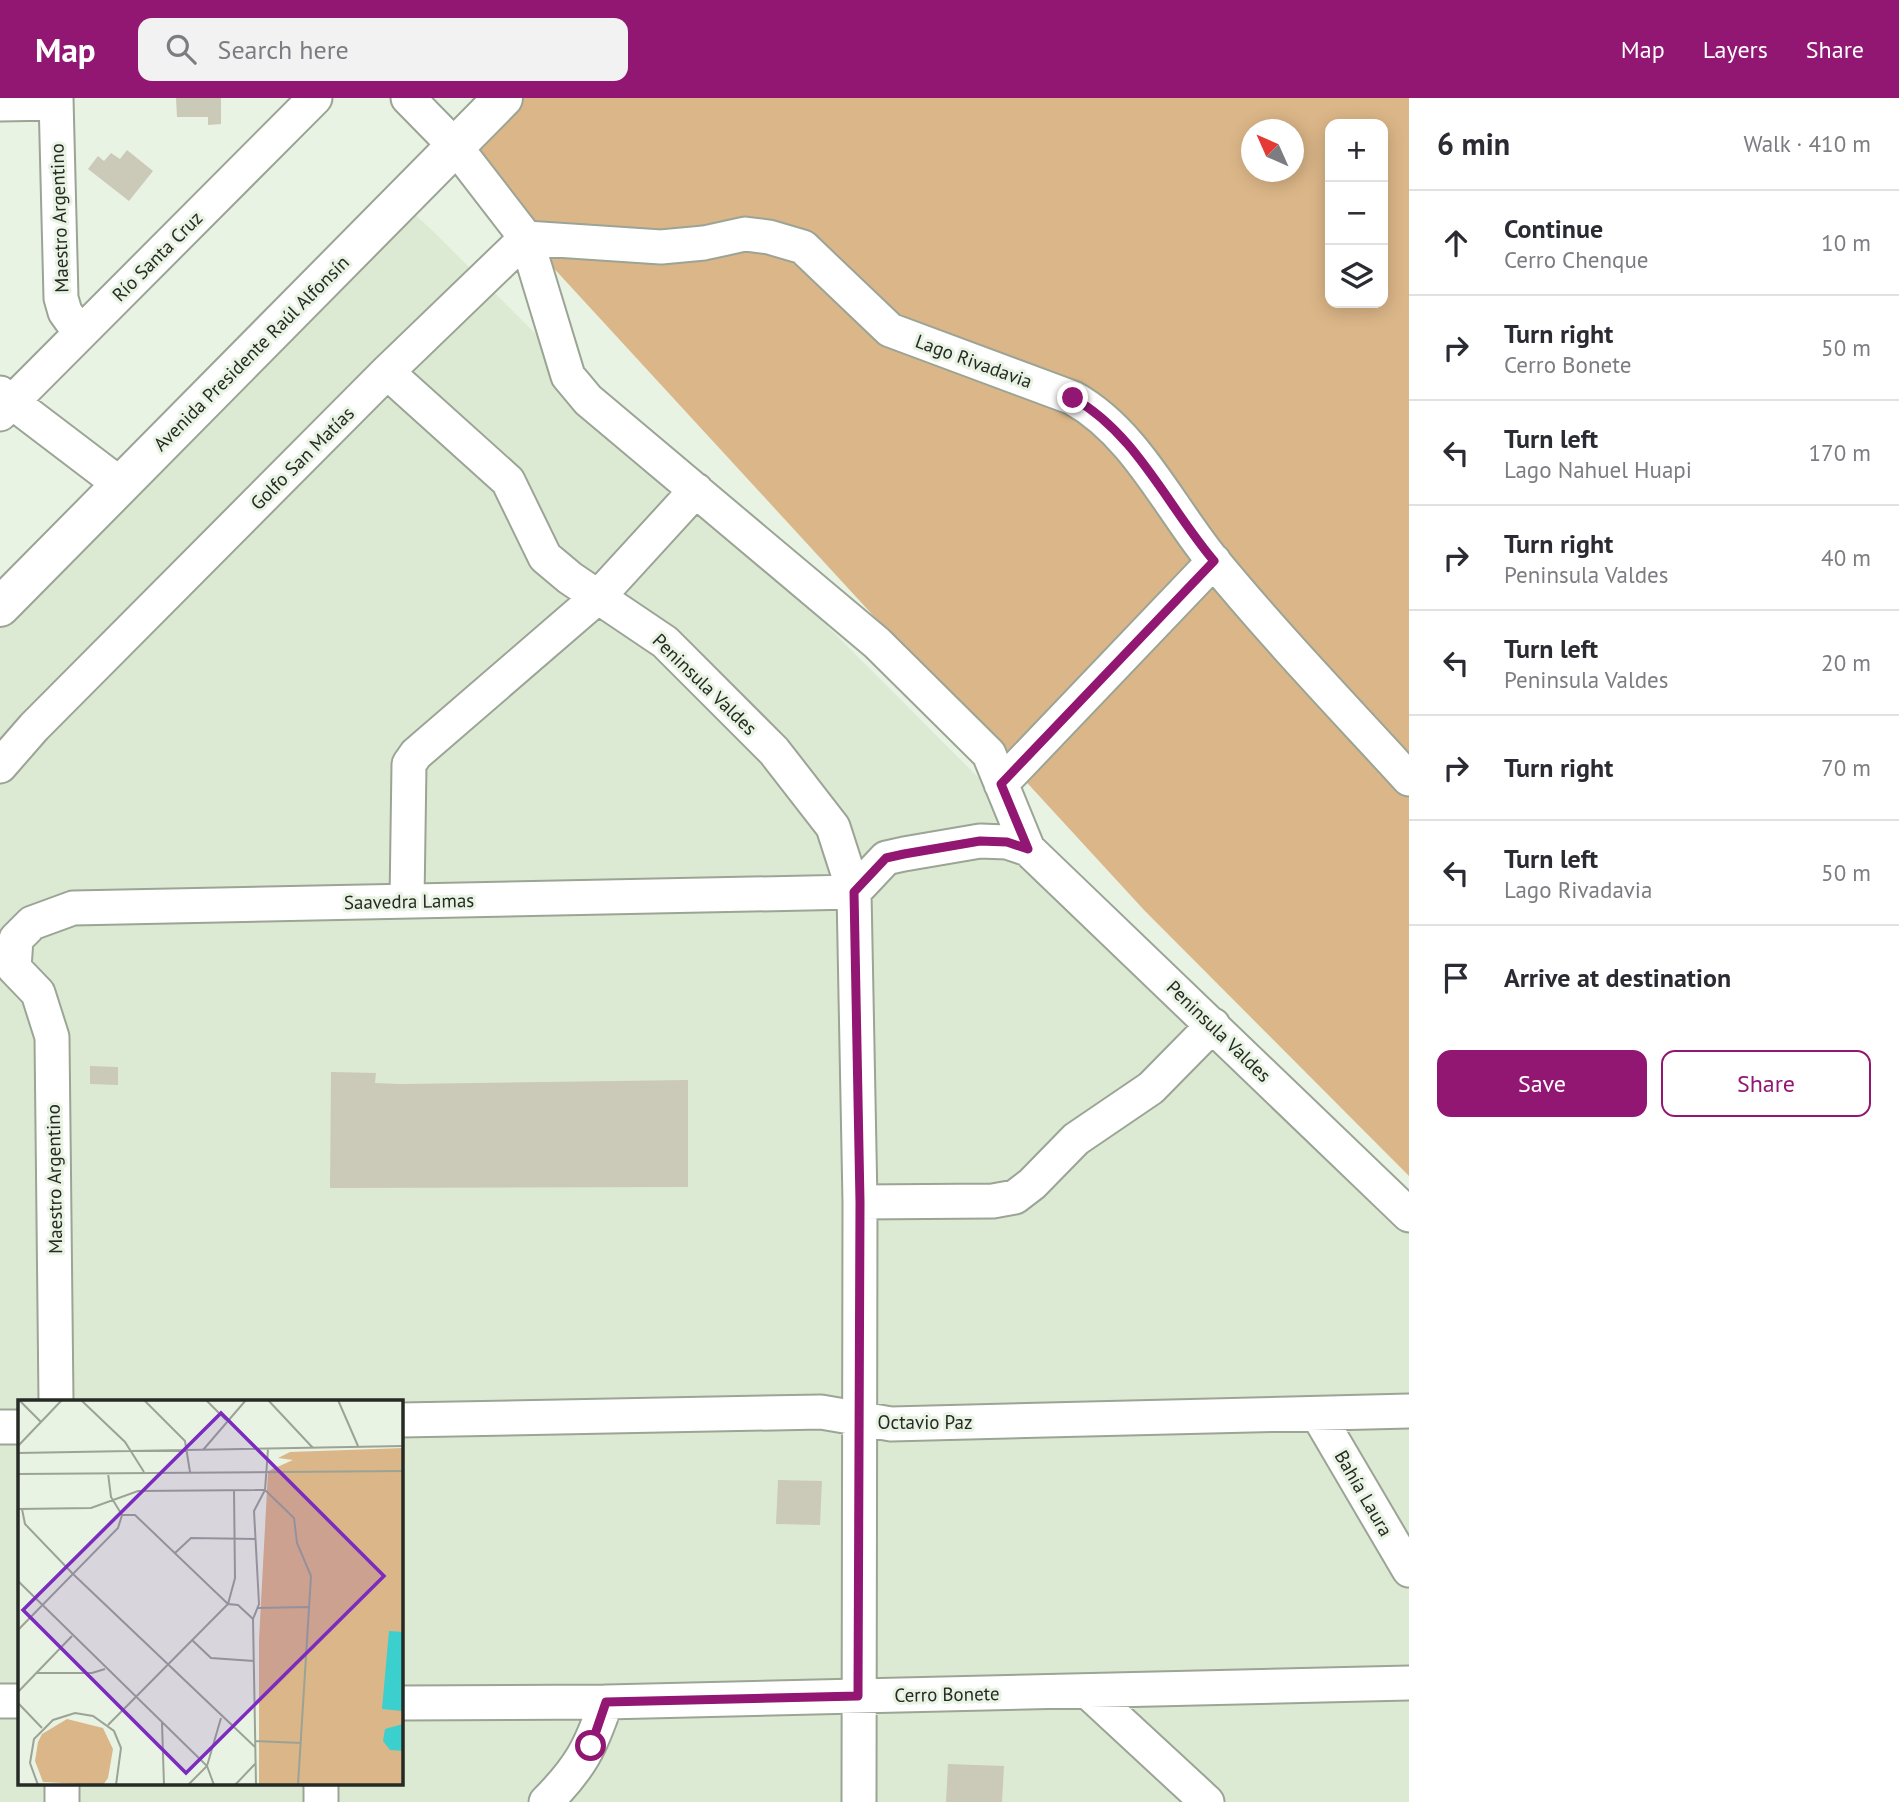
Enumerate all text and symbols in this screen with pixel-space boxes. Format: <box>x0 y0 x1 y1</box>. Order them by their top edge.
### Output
search box <box>138 18 628 81</box>
text: Map <box>35 28 96 71</box>
icon: search <box>162 30 200 68</box>
text: Search here <box>218 33 349 66</box>
text: Map <box>1621 34 1665 65</box>
text: Layers <box>1703 34 1768 65</box>
text: Share <box>1806 34 1864 65</box>
north arrow <box>1241 119 1304 182</box>
map controls <box>1325 119 1388 308</box>
button: + <box>1325 119 1388 182</box>
text: 6 min <box>1437 124 1510 163</box>
text: Walk · 410 m <box>1744 129 1871 158</box>
street label: Maestro Argentino <box>44 143 74 293</box>
button: − <box>1325 182 1388 245</box>
street label: Río Santa Cruz <box>107 206 207 306</box>
text: Continue <box>1504 212 1603 245</box>
icon: ahead <box>1437 224 1475 262</box>
text: 10 m <box>1821 228 1871 257</box>
button: layers <box>1325 245 1388 308</box>
text: Cerro Chenque <box>1504 245 1649 274</box>
street label: Avenida Presidente Raúl Alfonsín <box>148 250 354 456</box>
text: Turn right <box>1504 317 1613 350</box>
street label: Lago Rivadavia <box>912 329 1036 393</box>
icon: right <box>1437 329 1475 367</box>
text: 50 m <box>1821 333 1871 362</box>
text: Cerro Bonete <box>1504 350 1631 379</box>
route end <box>1057 382 1088 413</box>
street label: Golfo San Matías <box>245 401 359 515</box>
text: Turn left <box>1504 422 1598 455</box>
icon: left <box>1437 434 1475 472</box>
text: 170 m <box>1809 438 1871 467</box>
text: Lago Nahuel Huapi <box>1504 455 1692 484</box>
text: Turn right <box>1504 527 1613 560</box>
icon: right <box>1437 539 1475 577</box>
text: 40 m <box>1821 543 1871 572</box>
text: Peninsula Valdes <box>1504 560 1668 589</box>
street label: Peninsula Valdes <box>648 628 762 740</box>
text: Turn left <box>1504 632 1598 665</box>
icon: left <box>1437 644 1475 682</box>
text: 20 m <box>1821 648 1871 677</box>
text: Peninsula Valdes <box>1504 665 1668 694</box>
icon: right <box>1437 749 1475 787</box>
text: Turn right <box>1504 751 1613 784</box>
text: 70 m <box>1821 753 1871 782</box>
text: Turn left <box>1504 842 1598 875</box>
icon: left <box>1437 854 1475 892</box>
text: 50 m <box>1821 858 1871 887</box>
text: Lago Rivadavia <box>1504 875 1652 904</box>
street label: Saavedra Lamas <box>344 888 474 914</box>
icon: arrive <box>1437 959 1475 997</box>
text: Arrive at destination <box>1504 961 1731 994</box>
street label: Peninsula Valdes <box>1162 975 1276 1087</box>
button: Save <box>1437 1050 1647 1117</box>
button: Share <box>1661 1050 1871 1117</box>
street label: Maestro Argentino <box>41 1104 67 1254</box>
inset map <box>18 1400 402 1784</box>
street label: Octavio Paz <box>878 1410 972 1434</box>
street label: Bahía Laura <box>1330 1446 1398 1540</box>
street label: Cerro Bonete <box>894 1681 1000 1707</box>
route start <box>575 1730 606 1761</box>

